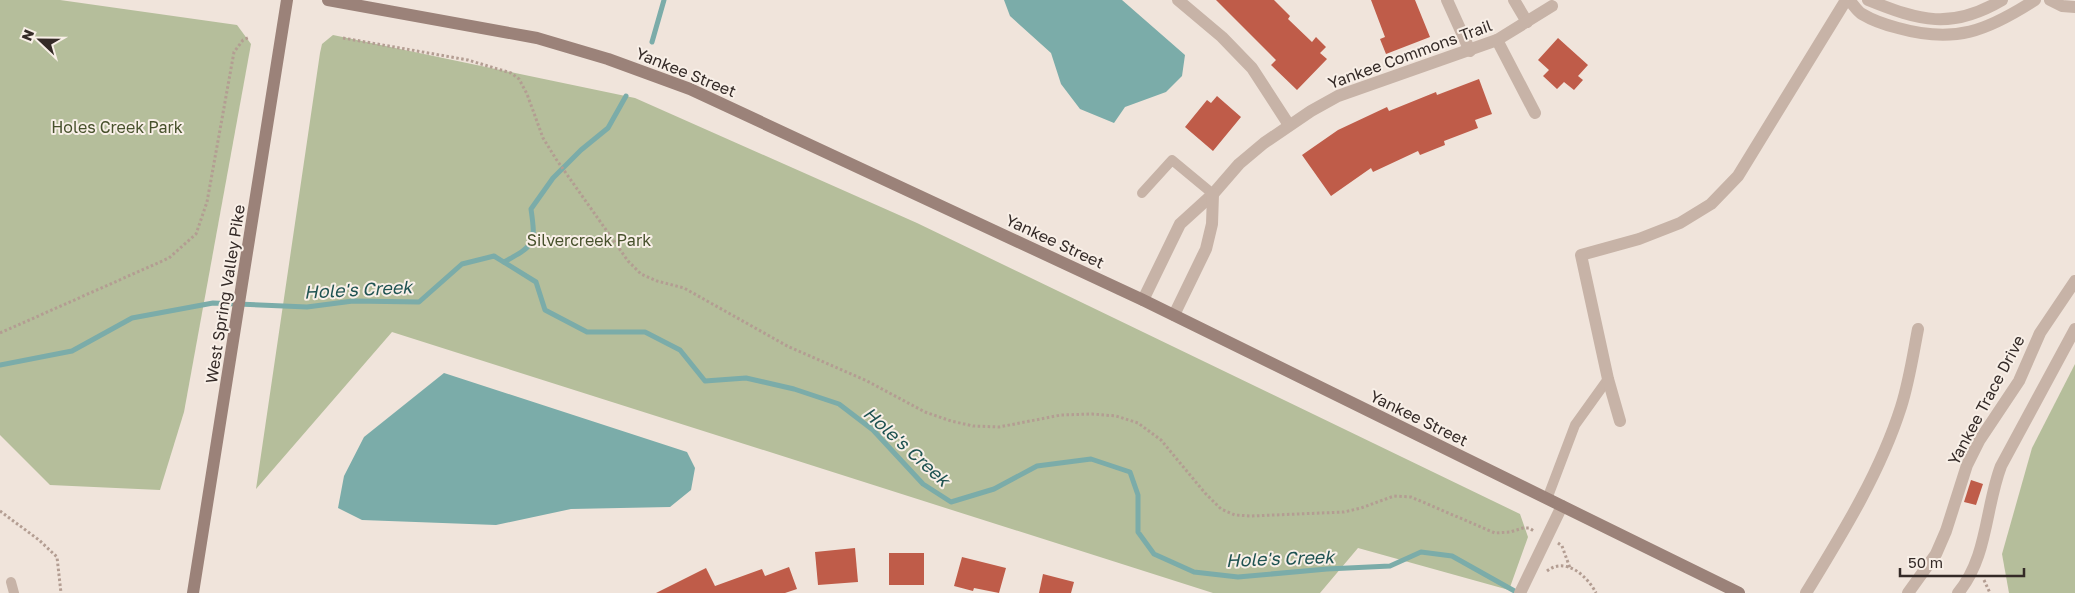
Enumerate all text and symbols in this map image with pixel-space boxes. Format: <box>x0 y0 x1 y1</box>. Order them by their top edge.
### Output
north arrow <box>15 15 65 65</box>
street label: Yankee Commons Trail <box>1325 15 1495 93</box>
text: N <box>18 27 37 43</box>
street label: Yankee Street <box>633 43 739 101</box>
park label: Holes Creek Park <box>51 117 183 137</box>
street label: West Spring Valley Pike <box>201 203 249 385</box>
street label: Yankee Street <box>1003 209 1107 273</box>
park label: Silvercreek Park <box>527 230 651 250</box>
water label: Hole's Creek <box>303 275 415 303</box>
street label: Yankee Trace Drive <box>1943 332 2029 468</box>
street label: Yankee Street <box>1367 386 1471 450</box>
water label: Hole's Creek <box>859 402 956 492</box>
water label: Hole's Creek <box>1225 545 1336 571</box>
scale bar <box>1900 546 2024 578</box>
text: 50 m <box>1908 553 1943 571</box>

